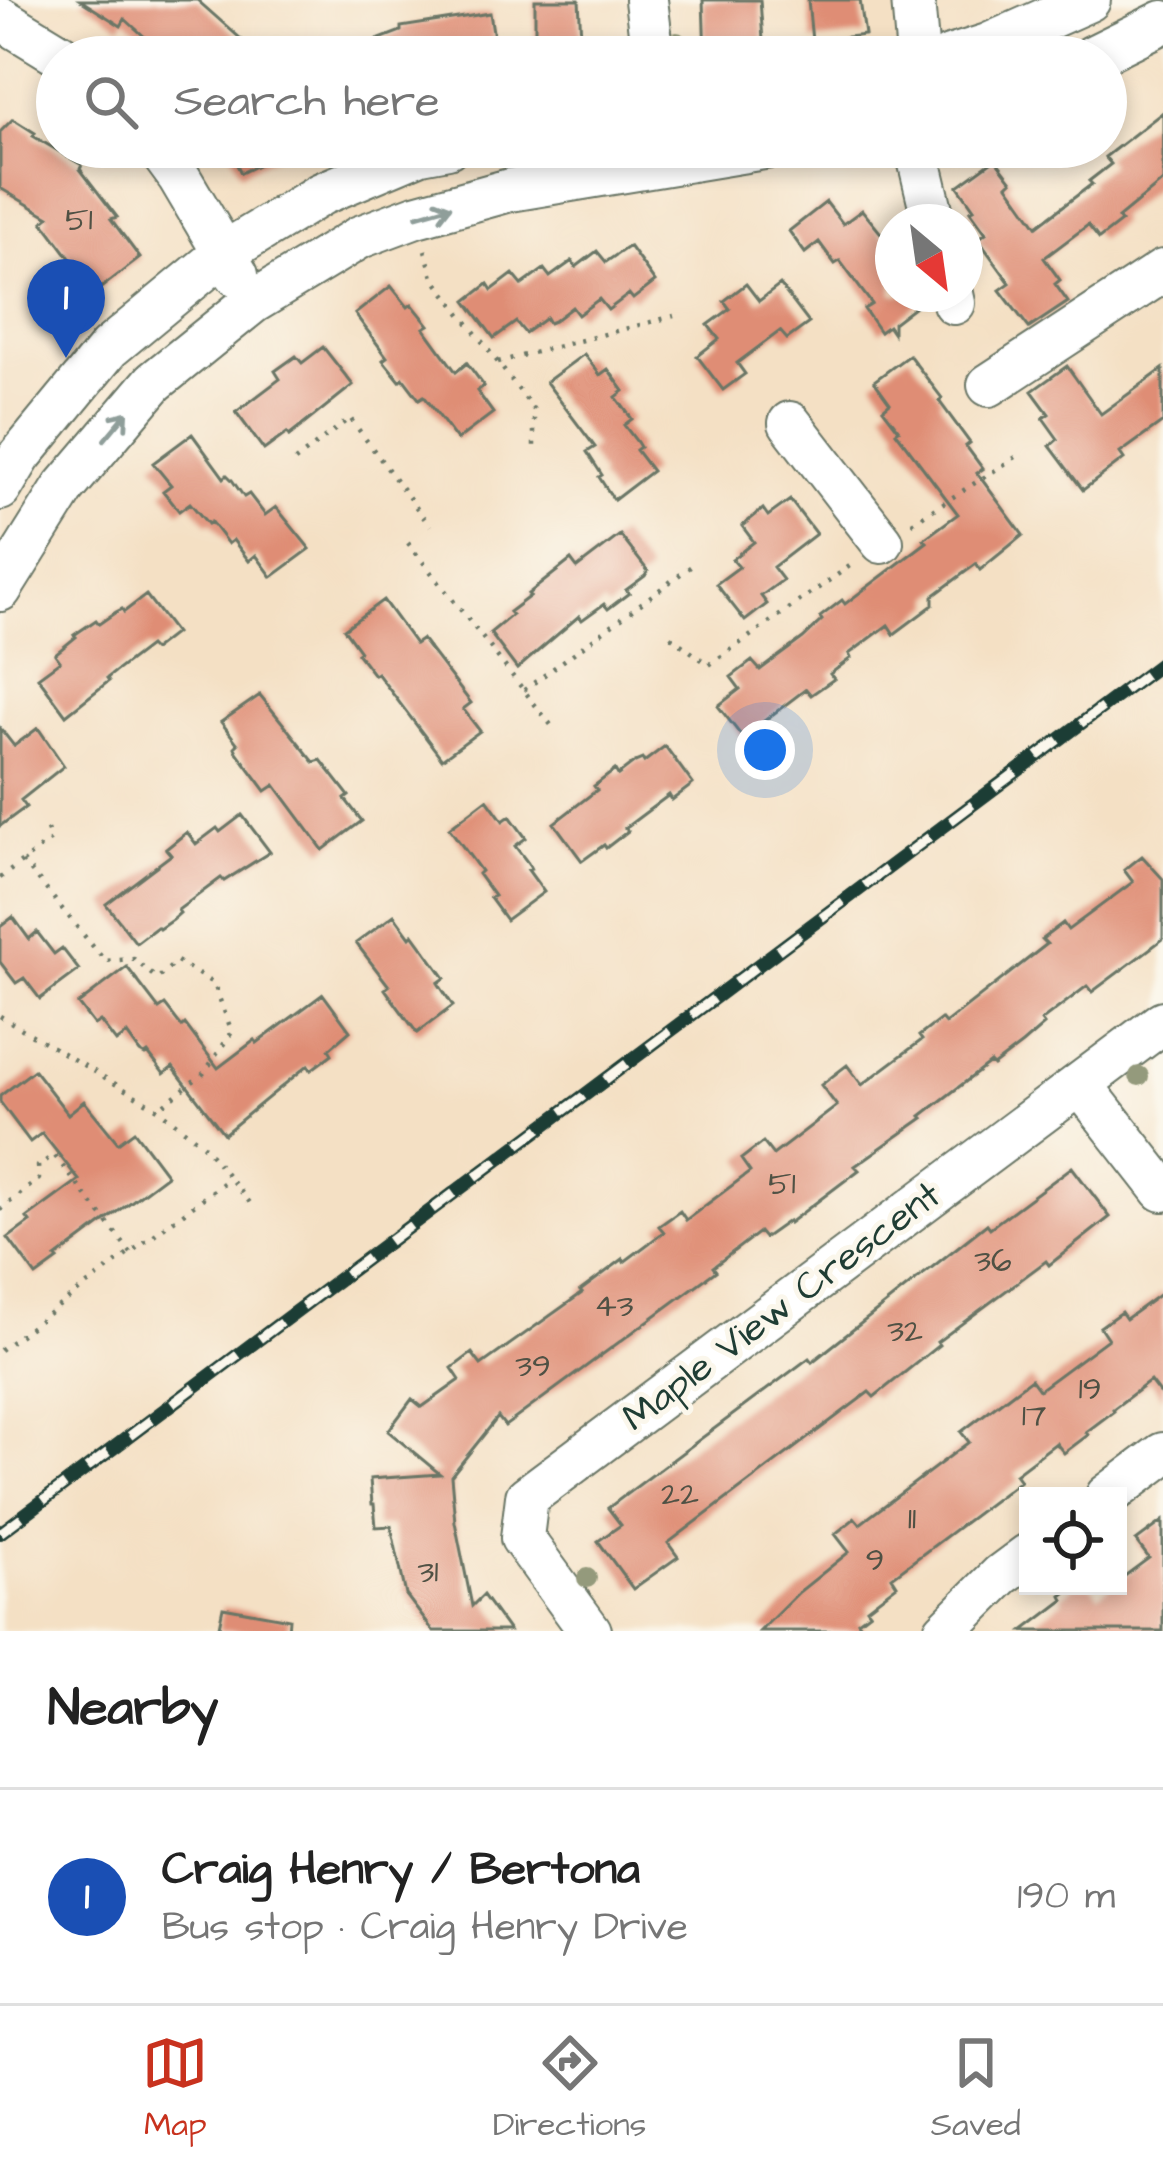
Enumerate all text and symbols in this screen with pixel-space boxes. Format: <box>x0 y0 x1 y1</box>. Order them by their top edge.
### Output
search box <box>36 36 1127 168</box>
icon: search <box>78 69 144 135</box>
text: Search here <box>174 71 440 133</box>
house number: 51 <box>65 197 93 243</box>
one-way arrow <box>415 199 453 221</box>
north arrow <box>875 204 983 312</box>
pin: 1 <box>27 259 105 358</box>
one-way arrow <box>102 411 129 442</box>
your location <box>735 720 795 780</box>
house number: 51 <box>768 1161 796 1207</box>
street label: Maple View Crescent <box>612 1169 953 1445</box>
house number: 36 <box>974 1238 1012 1284</box>
house number: 43 <box>594 1283 634 1329</box>
house number: 32 <box>887 1308 923 1354</box>
house number: 39 <box>515 1343 551 1389</box>
house number: 19 <box>1078 1366 1102 1412</box>
house number: 17 <box>1022 1393 1046 1439</box>
house number: 22 <box>661 1471 699 1517</box>
map controls <box>1019 1487 1127 1595</box>
button: locate <box>1019 1487 1127 1595</box>
house number: 11 <box>908 1496 916 1542</box>
house number: 9 <box>866 1537 884 1583</box>
house number: 31 <box>417 1549 439 1595</box>
text: Nearby <box>48 1674 218 1745</box>
text: Craig Henry / Bertona <box>162 1839 640 1901</box>
text: 1 <box>85 1870 90 1924</box>
text: 190 m <box>1017 1870 1115 1924</box>
text: Bus stop · Craig Henry Drive <box>162 1901 688 1955</box>
tab: Map <box>142 2030 208 2148</box>
tab: Directions <box>493 2030 646 2148</box>
tab: Saved <box>931 2030 1021 2148</box>

